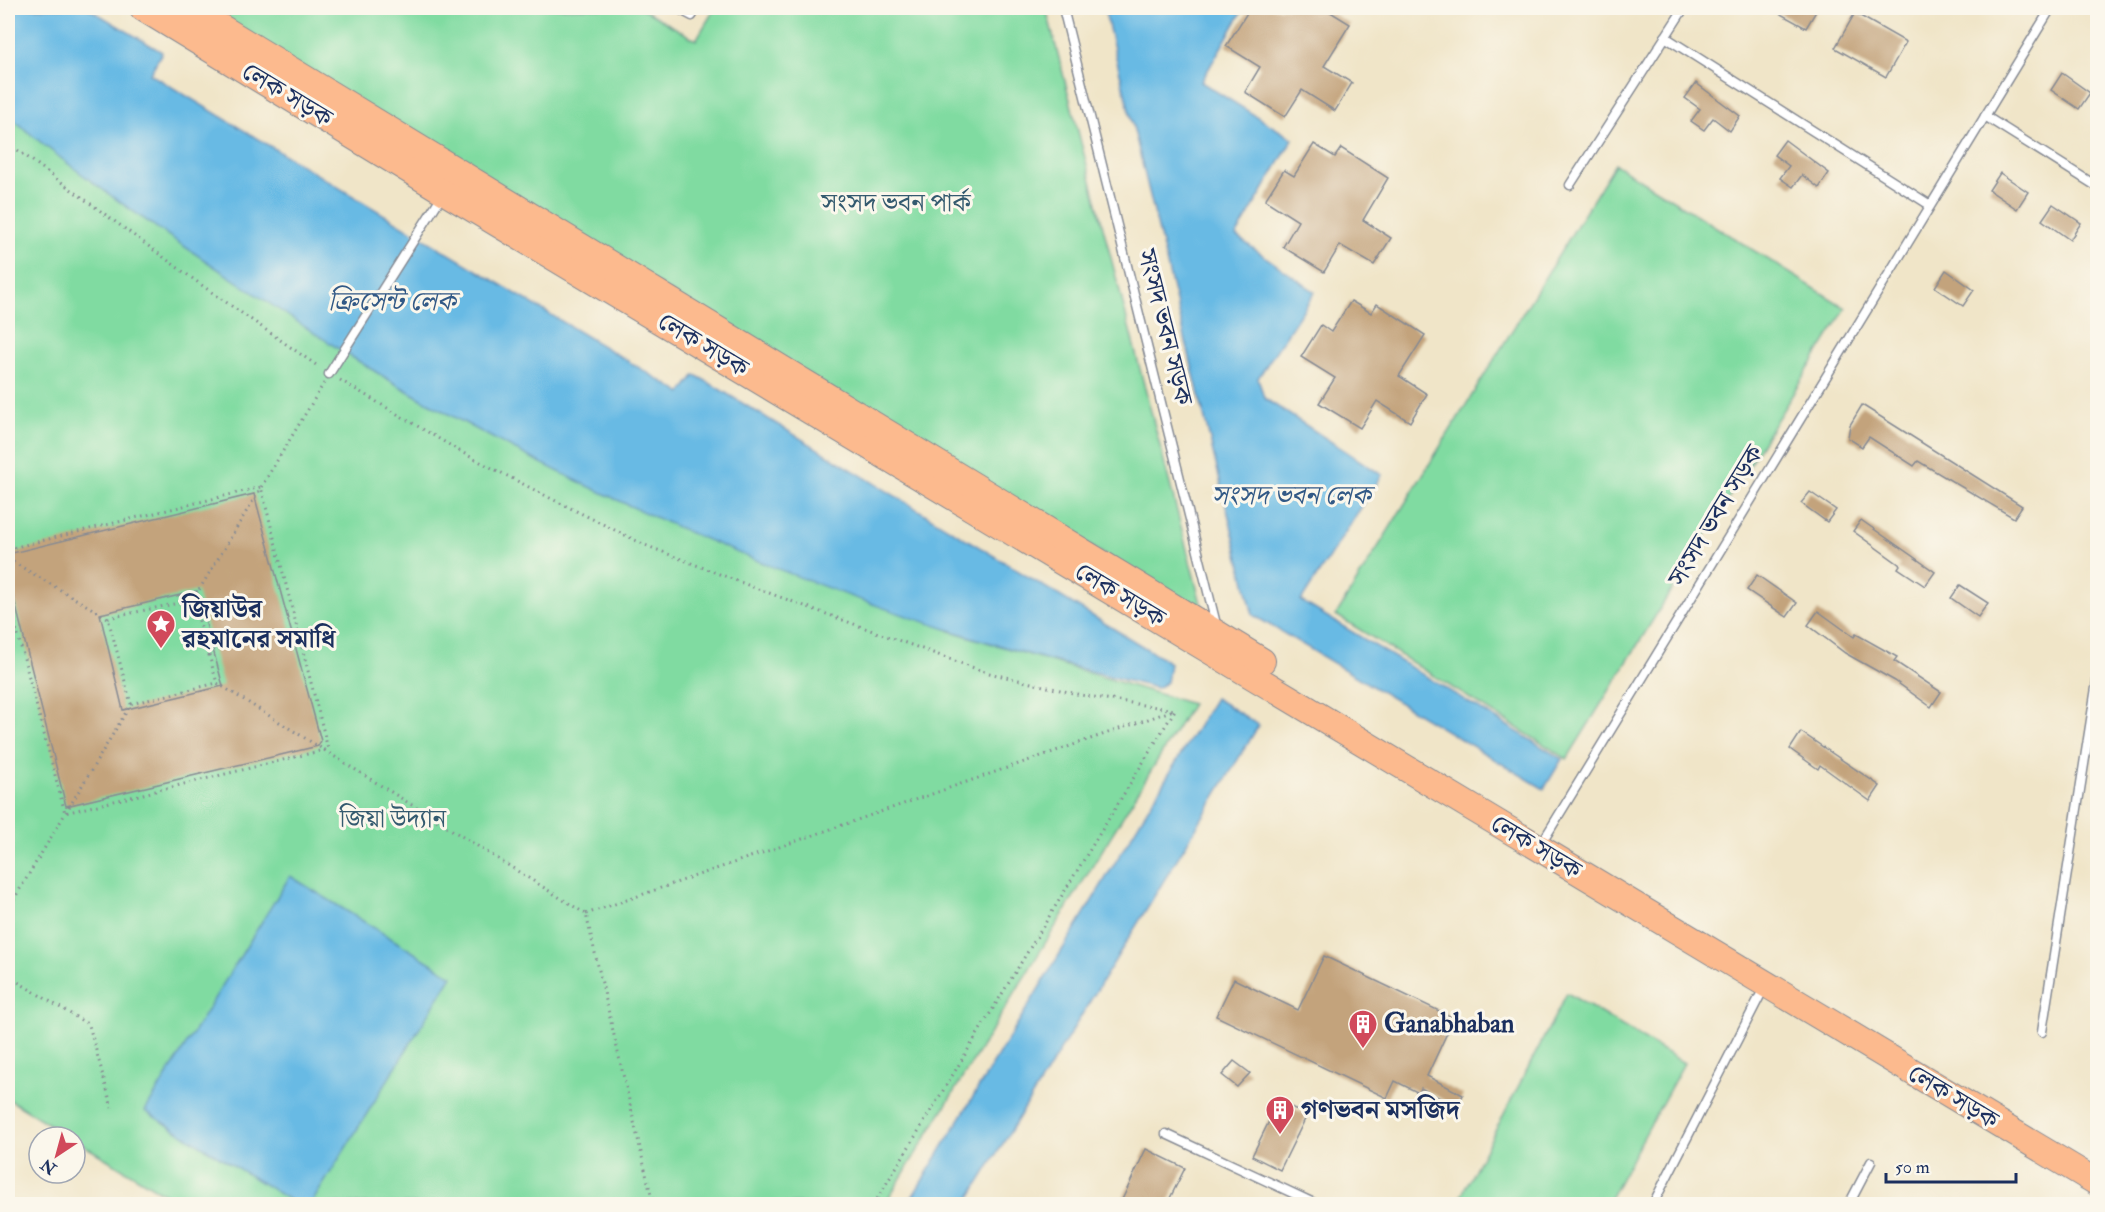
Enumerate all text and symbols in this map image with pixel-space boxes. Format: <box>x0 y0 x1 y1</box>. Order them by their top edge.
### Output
street label: লেক সড়ক <box>236 56 340 135</box>
park label: সংসদ ভবন পার্ক <box>820 187 972 219</box>
street label: সংসদ ভবন সড়ক <box>1130 245 1200 410</box>
water label: ক্রিসেন্ট লেক <box>328 285 461 318</box>
street label: লেক সড়ক <box>652 306 756 385</box>
street label: সংসদ ভবন সড়ক <box>1661 438 1772 593</box>
water label: সংসদ ভবন লেক <box>1211 479 1376 512</box>
street label: লেক সড়ক <box>1069 556 1173 635</box>
place label: জিয়াউর রহমানের সমাধি <box>181 593 337 655</box>
place icon: জিয়াউর রহমানের সমাধি <box>145 608 177 650</box>
park label: জিয়া উদ্যান <box>339 803 448 835</box>
street label: লেক সড়ক <box>1485 808 1589 887</box>
building icon: Ganabhaban <box>1347 1008 1379 1050</box>
place label: Ganabhaban <box>1384 1008 1515 1040</box>
street label: লেক সড়ক <box>1902 1058 2006 1137</box>
building icon: গণভবন মসজিদ <box>1264 1094 1296 1136</box>
place label: গণভবন মসজিদ <box>1301 1094 1461 1126</box>
north arrow <box>27 1125 87 1185</box>
scale bar <box>1886 1146 2016 1184</box>
text: N <box>37 1154 61 1179</box>
text: 50 m <box>1895 1156 1930 1179</box>

